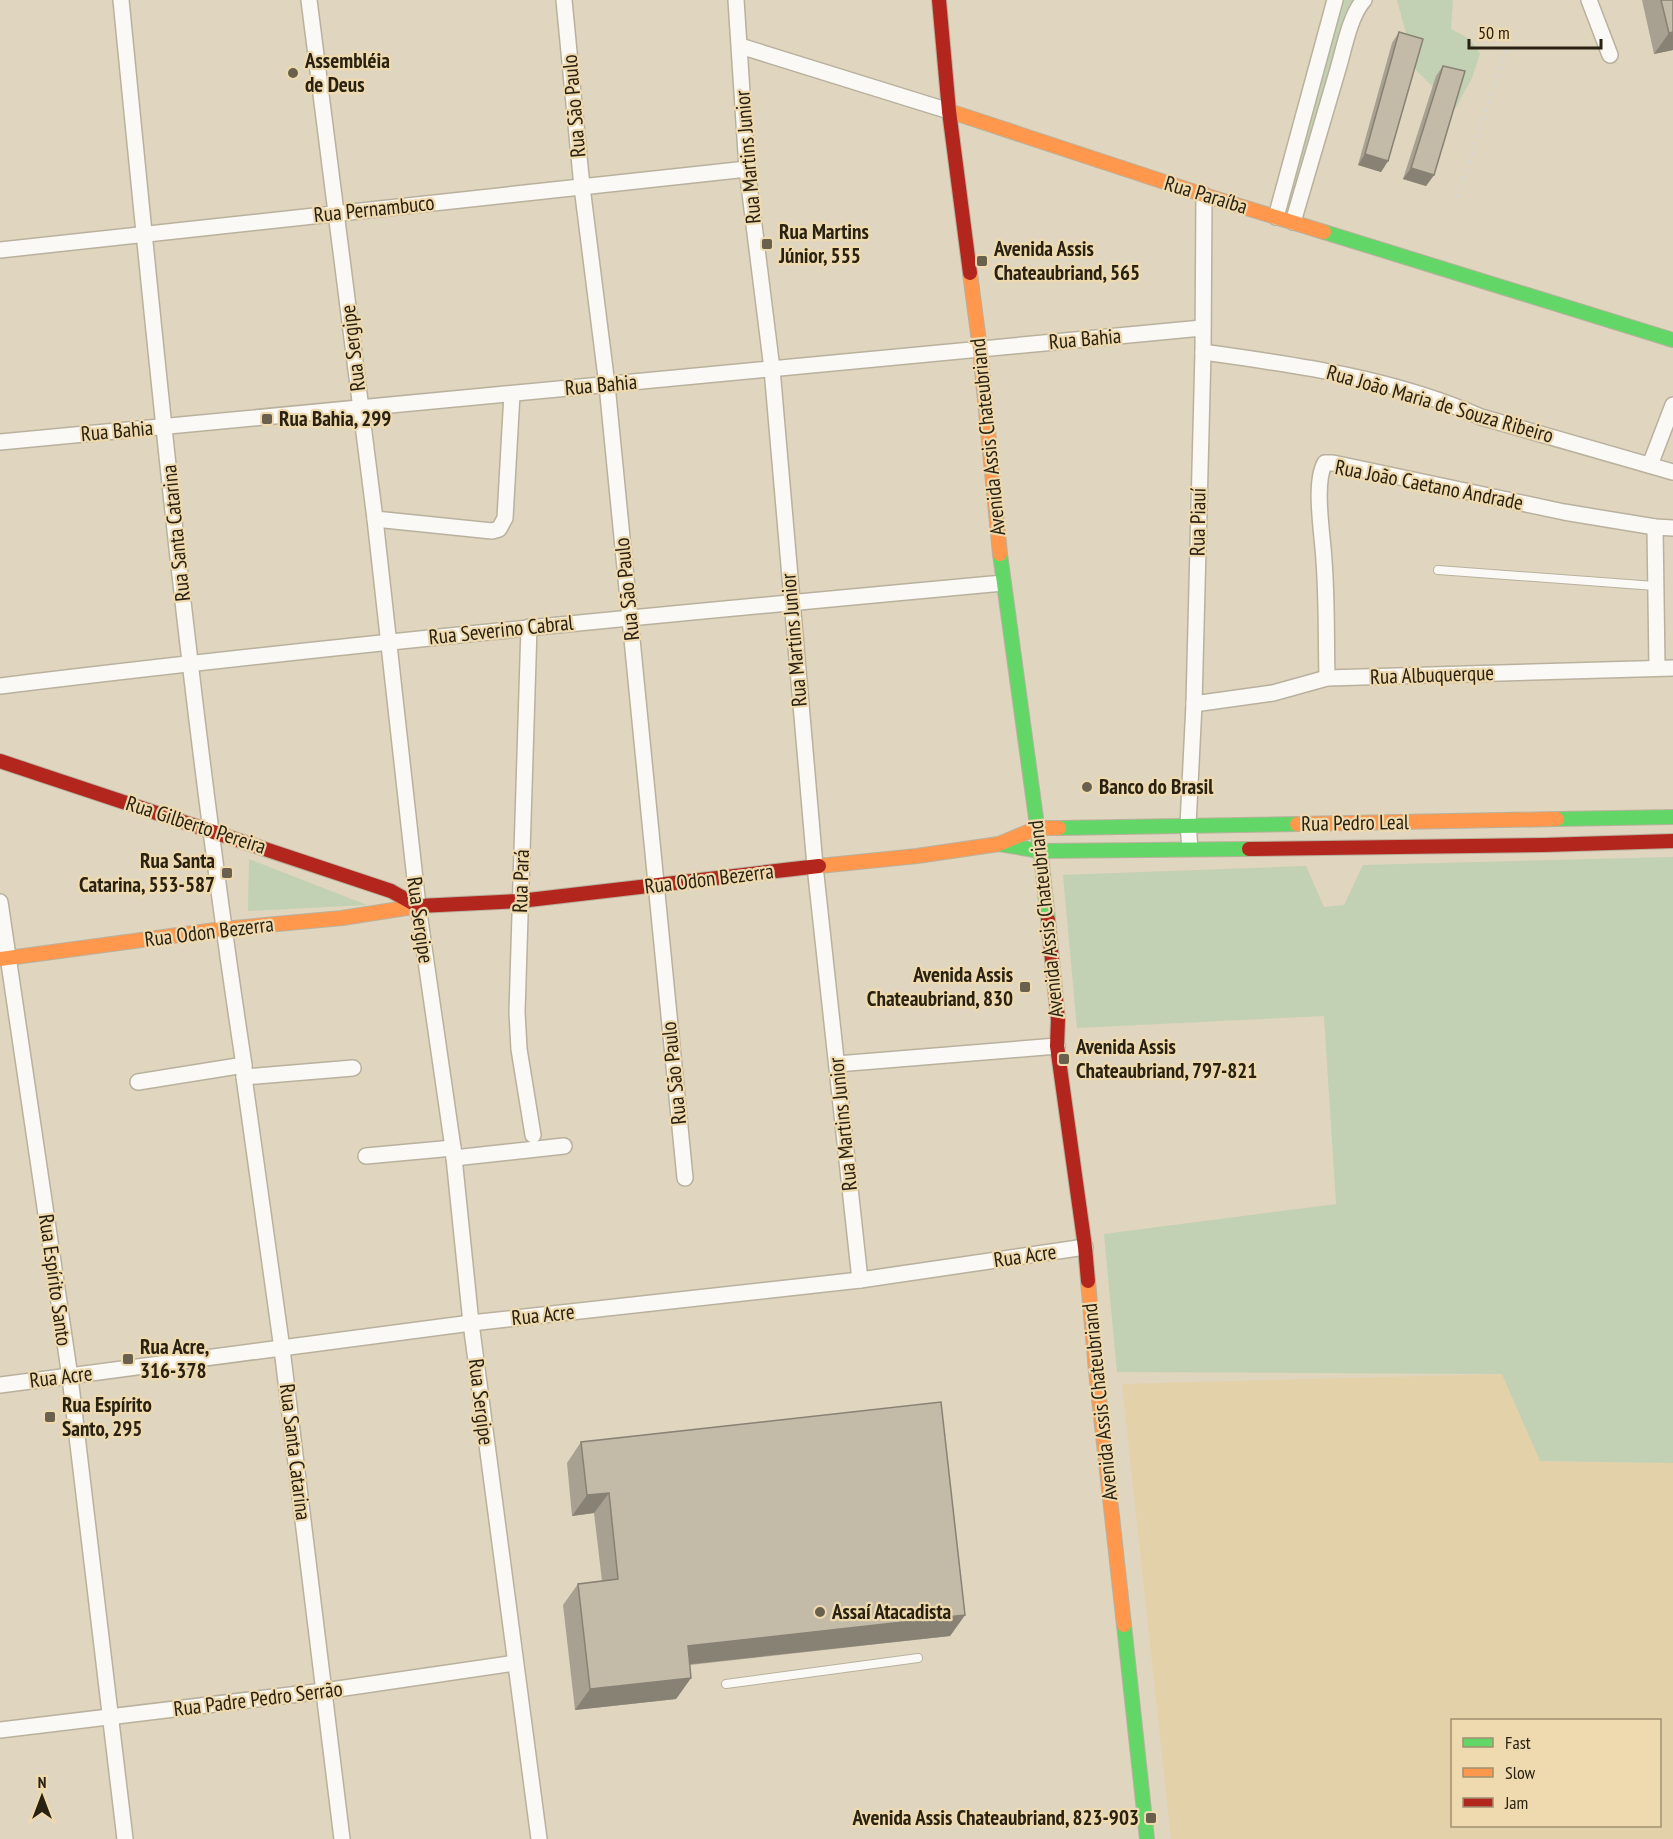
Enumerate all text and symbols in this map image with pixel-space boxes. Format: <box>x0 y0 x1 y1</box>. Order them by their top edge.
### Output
scale bar <box>1469 12 1601 50</box>
text: 50 m <box>1478 21 1510 44</box>
place label: Assembléia de Deus <box>304 47 390 98</box>
street label: Rua São Paulo <box>556 53 591 159</box>
marker: Assembléia de Deus <box>286 66 300 80</box>
street label: Rua Martins Junior <box>728 89 767 225</box>
street label: Rua Paraíba <box>1161 169 1251 220</box>
street label: Rua Pernambuco <box>312 189 436 228</box>
place label: Rua Martins Júnior, 555 <box>778 218 869 269</box>
place label: Avenida Assis Chateaubriand, 565 <box>993 235 1140 286</box>
marker: Rua Martins Júnior, 555 <box>760 237 774 251</box>
marker: Avenida Assis Chateaubriand, 565 <box>975 254 989 268</box>
street label: Rua Sergipe <box>334 303 371 393</box>
street label: Rua Bahia <box>1048 322 1122 355</box>
street label: Avenida Assis Chateubriand <box>964 337 1011 537</box>
street label: Rua João Maria de Souza Ribeiro <box>1324 358 1557 449</box>
street label: Rua Bahia <box>564 368 638 401</box>
place label: Rua Bahia, 299 <box>279 405 391 432</box>
marker: Rua Bahia, 299 <box>260 412 274 426</box>
street label: Rua Bahia <box>80 414 154 447</box>
street label: Rua João Caetano Andrade <box>1333 453 1525 516</box>
street label: Rua Santa Catarina <box>155 463 196 603</box>
street label: Rua Piauí <box>1183 487 1212 556</box>
street label: Rua São Paulo <box>608 536 645 642</box>
street label: Rua Martins Junior <box>774 572 813 708</box>
street label: Rua Severino Cabral <box>427 608 575 651</box>
street label: Rua Albuquerque <box>1370 659 1494 690</box>
place label: Banco do Brasil <box>1099 773 1214 800</box>
marker: Banco do Brasil <box>1080 780 1094 794</box>
street label: Rua Gilberto Pereira <box>123 789 270 860</box>
street label: Rua Pedro Leal <box>1301 808 1409 837</box>
street label: Avenida Assis Chateubriand <box>1022 819 1069 1019</box>
place label: Rua Santa Catarina, 553-587 <box>79 847 215 898</box>
street label: Rua Pará <box>506 849 535 913</box>
street label: Rua Odon Bezerra <box>643 857 775 900</box>
marker: Rua Santa Catarina, 553-587 <box>220 866 234 880</box>
street label: Rua Sergipe <box>401 875 440 965</box>
street label: Rua Odon Bezerra <box>143 910 275 953</box>
place label: Avenida Assis Chateaubriand, 830 <box>867 961 1013 1012</box>
marker: Avenida Assis Chateaubriand, 830 <box>1018 980 1032 994</box>
street label: Rua São Paulo <box>655 1020 692 1126</box>
place label: Avenida Assis Chateaubriand, 797-821 <box>1075 1033 1257 1084</box>
marker: Avenida Assis Chateaubriand, 797-821 <box>1057 1052 1071 1066</box>
street label: Rua Martins Junior <box>822 1056 863 1192</box>
street label: Rua Espírito Santo <box>33 1212 78 1347</box>
street label: Rua Acre <box>992 1238 1058 1273</box>
street label: Rua Acre <box>510 1298 576 1331</box>
street label: Avenida Assis Chateubriand <box>1076 1302 1123 1502</box>
place label: Rua Acre, 316-378 <box>140 1333 209 1384</box>
marker: Rua Acre, 316-378 <box>121 1352 135 1366</box>
street label: Rua Sergipe <box>463 1357 500 1447</box>
street label: Rua Acre <box>28 1359 94 1394</box>
street label: Rua Santa Catarina <box>274 1382 317 1522</box>
place label: Rua Espírito Santo, 295 <box>62 1391 152 1442</box>
marker: Rua Espírito Santo, 295 <box>43 1410 57 1424</box>
place label: Assaí Atacadista <box>831 1598 952 1625</box>
marker: Assaí Atacadista <box>813 1605 827 1619</box>
street label: Rua Padre Pedro Serrão <box>172 1675 344 1722</box>
legend <box>1451 1719 1661 1827</box>
text: Fast <box>1505 1731 1531 1754</box>
text: Slow <box>1505 1761 1536 1784</box>
north arrow <box>12 1767 72 1827</box>
text: N <box>38 1772 46 1792</box>
text: Jam <box>1504 1791 1528 1814</box>
place label: Avenida Assis Chateaubriand, 823-903 <box>852 1804 1139 1831</box>
marker: Avenida Assis Chateaubriand, 823-903 <box>1144 1811 1158 1825</box>

